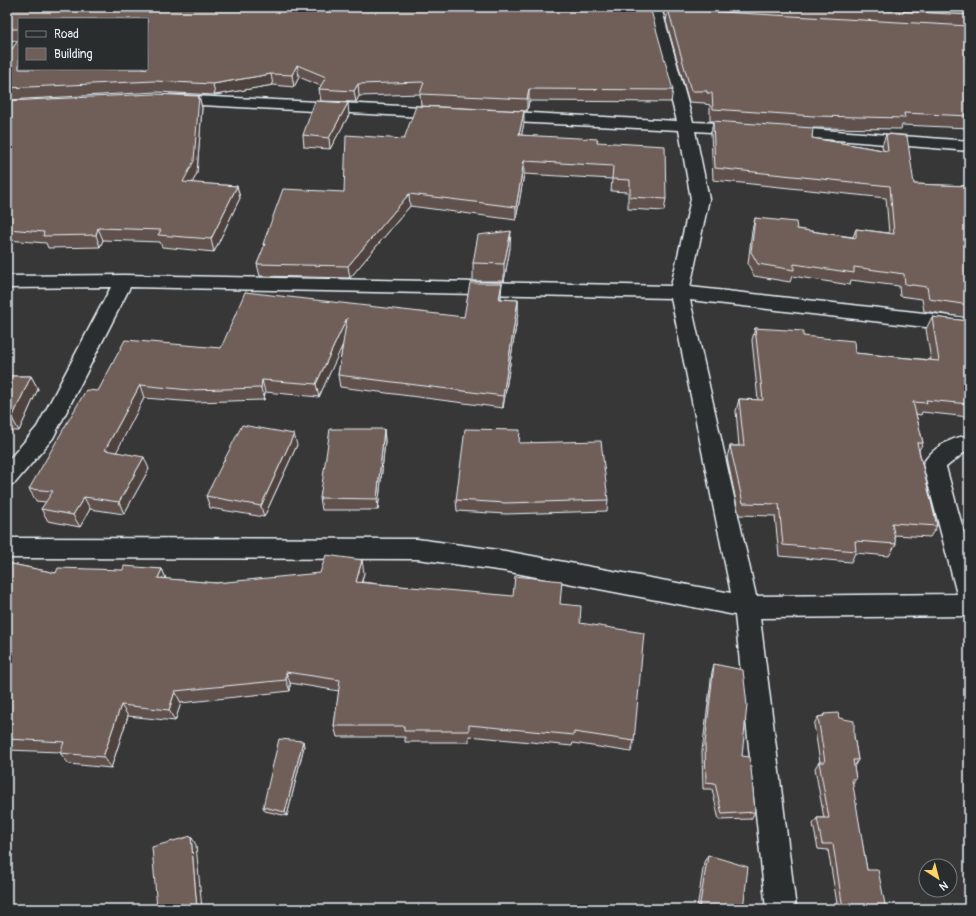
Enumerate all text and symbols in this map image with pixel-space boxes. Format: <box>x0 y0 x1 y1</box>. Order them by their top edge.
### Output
legend <box>18 18 148 70</box>
text: Road <box>54 27 79 42</box>
text: Building <box>54 47 93 62</box>
north arrow <box>918 858 958 898</box>
text: N <box>936 878 950 893</box>

